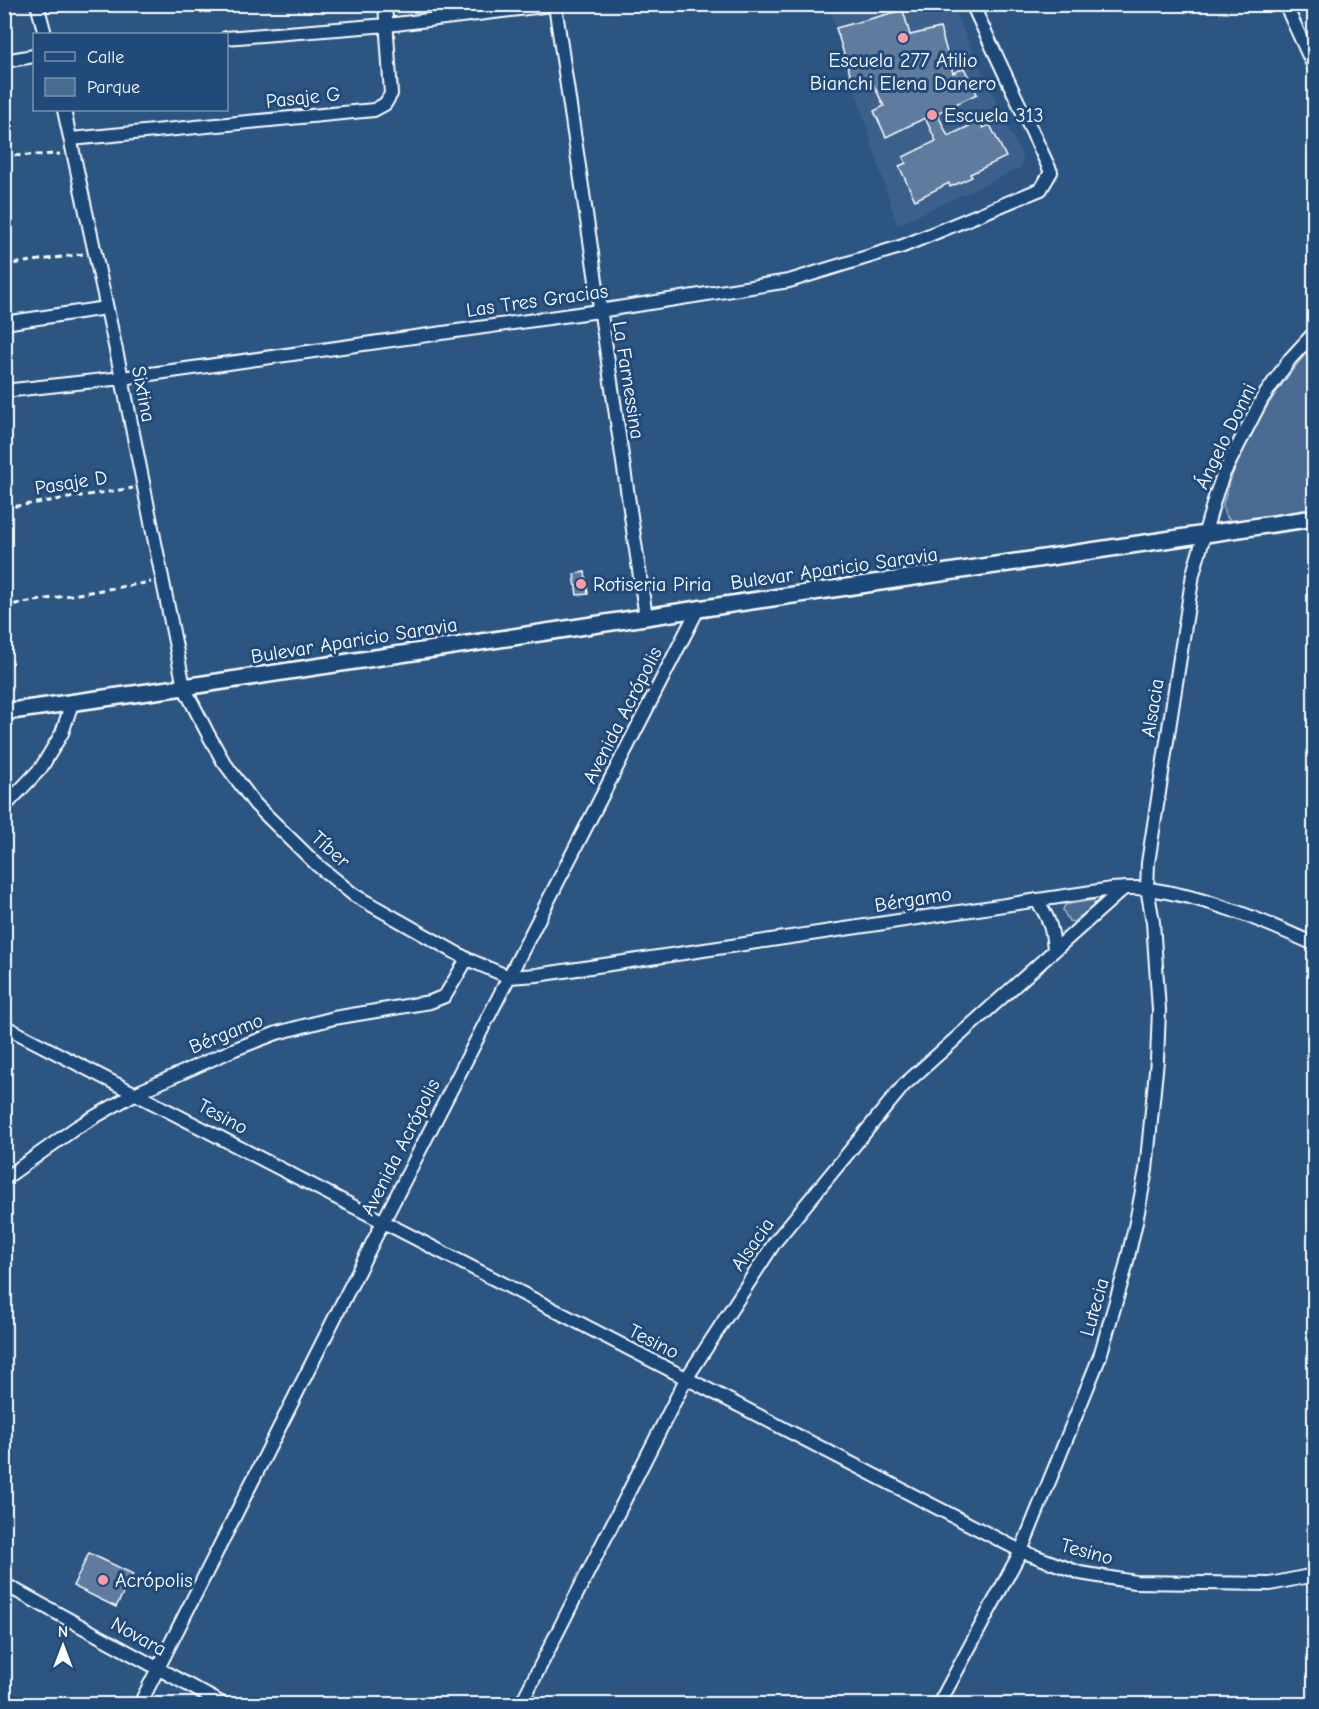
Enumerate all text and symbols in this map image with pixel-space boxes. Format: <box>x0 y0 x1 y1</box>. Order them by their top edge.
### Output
marker: Escuela 277 Atilio Bianchi Elena Danero <box>896 31 910 45</box>
legend <box>33 33 228 111</box>
text: Calle <box>87 47 124 68</box>
place label: Escuela 277 Atilio Bianchi Elena Danero <box>810 49 996 95</box>
text: Parque <box>87 77 140 98</box>
street label: Pasaje G <box>265 82 342 113</box>
place label: Escuela 313 <box>944 104 1044 127</box>
marker: Escuela 313 <box>925 108 939 122</box>
street label: Las Tres Gracias <box>465 279 609 322</box>
street label: La Farnessina <box>608 320 649 441</box>
street label: Sixtina <box>127 364 160 424</box>
street label: Ángelo Donni <box>1189 379 1261 493</box>
street label: Pasaje D <box>33 465 109 500</box>
street label: Bulevar Aparicio Saravia <box>729 543 939 594</box>
place label: Rotiseria Piria <box>593 573 712 596</box>
marker: Rotiseria Piria <box>574 577 588 591</box>
street label: Bulevar Aparicio Saravia <box>249 613 459 668</box>
street label: Avenida Acrópolis <box>578 643 667 787</box>
street label: Alsacia <box>1137 677 1168 739</box>
street label: Tíber <box>307 826 355 873</box>
street label: Bérgamo <box>873 882 953 917</box>
street label: Bérgamo <box>186 1008 267 1059</box>
street label: Avenida Acrópolis <box>356 1075 445 1219</box>
street label: Tesino <box>194 1094 252 1139</box>
street label: Alsacia <box>726 1213 779 1275</box>
street label: Lutecia <box>1075 1275 1114 1339</box>
street label: Tesino <box>625 1319 683 1364</box>
street label: Tesino <box>1058 1533 1116 1569</box>
place label: Acrópolis <box>115 1569 193 1592</box>
marker: Acrópolis <box>96 1573 110 1587</box>
street label: Novara <box>107 1612 170 1661</box>
north arrow <box>33 1616 93 1676</box>
text: N <box>58 1623 68 1641</box>

